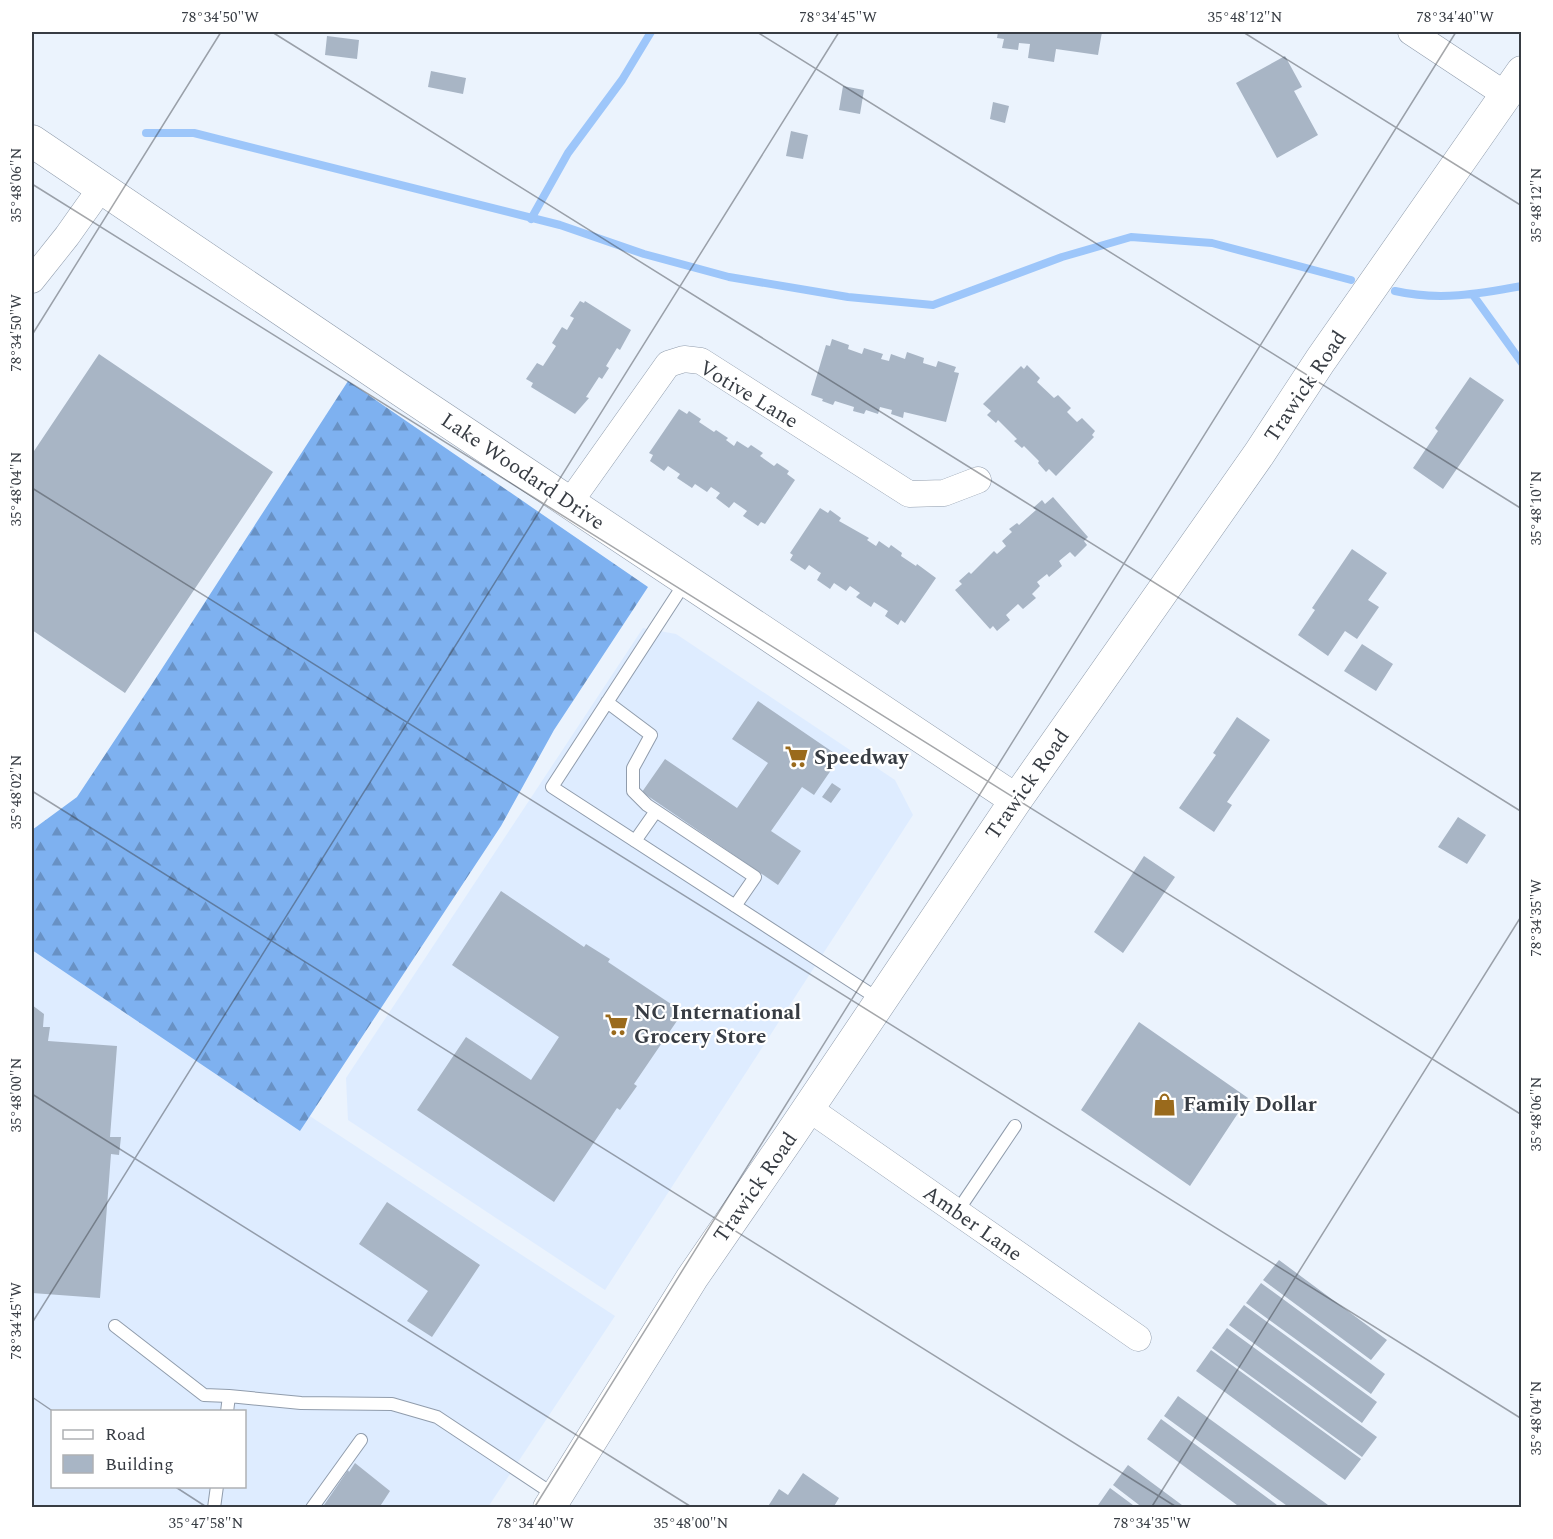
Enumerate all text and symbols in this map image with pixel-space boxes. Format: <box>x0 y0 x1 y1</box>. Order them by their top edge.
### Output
text: 78°34'50"W <box>181 6 259 29</box>
text: 78°34'45"W <box>799 6 877 29</box>
text: 35°48'12"N <box>1208 6 1283 29</box>
text: 78°34'40"W <box>1416 6 1494 29</box>
text: 35°48'06"N <box>5 147 28 223</box>
text: 35°48'12"N <box>1525 167 1548 243</box>
text: 78°34'50"W <box>5 294 28 372</box>
street label: Trawick Road <box>1256 324 1355 449</box>
street label: Votive Lane <box>693 352 804 437</box>
street label: Lake Woodard Drive <box>434 405 611 539</box>
text: 35°48'04"N <box>5 451 28 527</box>
text: 35°48'10"N <box>1525 470 1548 546</box>
street label: Trawick Road <box>978 723 1078 847</box>
place label: Speedway <box>814 742 909 774</box>
supermarket icon: Speedway <box>783 744 809 770</box>
text: 35°48'02"N <box>5 754 28 830</box>
text: 78°34'35"W <box>1525 879 1548 957</box>
place label: NC International Grocery Store <box>634 997 801 1053</box>
supermarket icon: NC International Grocery Store <box>603 1011 629 1037</box>
text: 35°48'00"N <box>5 1057 28 1133</box>
text: 35°48'06"N <box>1525 1076 1548 1152</box>
place label: Family Dollar <box>1183 1089 1317 1121</box>
shop icon: Family Dollar <box>1152 1091 1178 1117</box>
street label: Trawick Road <box>706 1126 806 1250</box>
street label: Amber Lane <box>916 1178 1029 1270</box>
text: 78°34'45"W <box>5 1282 28 1360</box>
text: 35°48'04"N <box>1525 1380 1548 1456</box>
legend <box>51 1410 246 1488</box>
text: Road <box>105 1421 146 1448</box>
text: Building <box>105 1451 174 1478</box>
text: 35°47'58"N <box>169 1512 244 1535</box>
text: 78°34'40"W <box>496 1512 574 1535</box>
text: 35°48'00"N <box>654 1512 729 1535</box>
text: 78°34'35"W <box>1113 1512 1191 1535</box>

